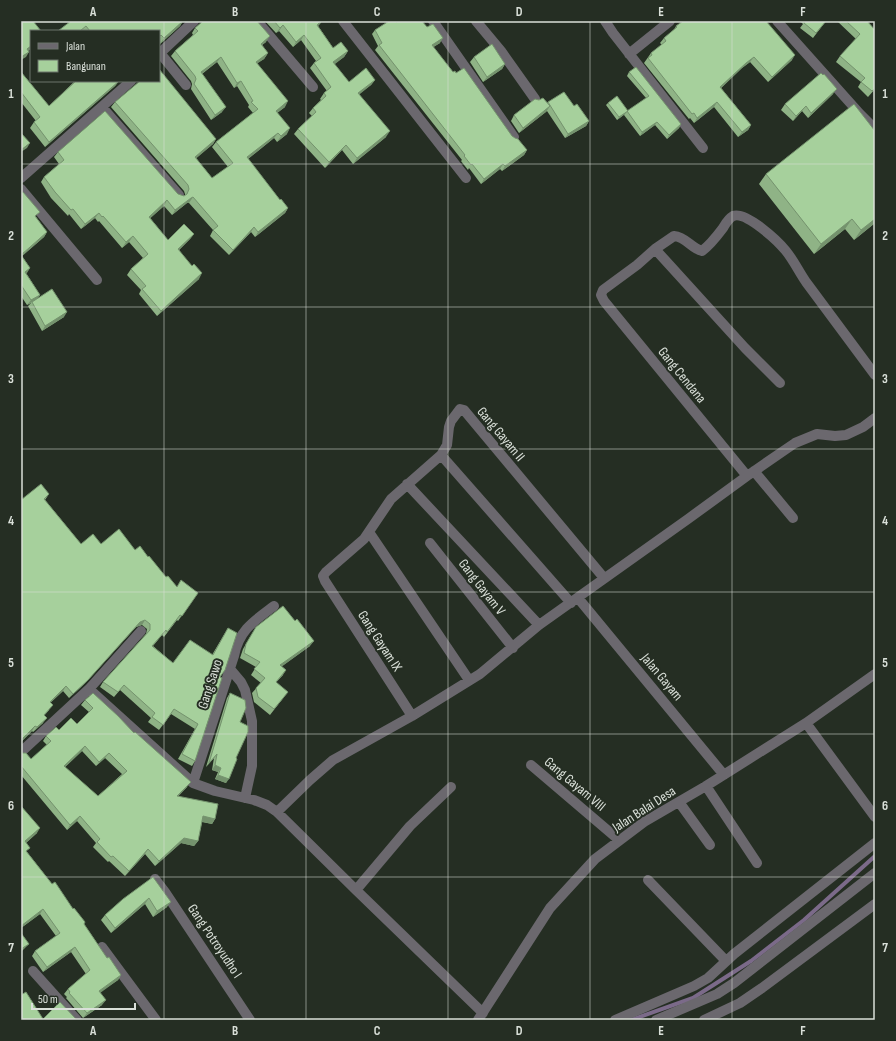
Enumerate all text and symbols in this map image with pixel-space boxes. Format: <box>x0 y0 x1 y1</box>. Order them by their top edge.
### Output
text: A <box>89 4 97 20</box>
text: B <box>232 4 238 20</box>
text: C <box>374 4 381 20</box>
text: D <box>516 4 523 20</box>
text: E <box>658 4 664 20</box>
text: F <box>800 4 806 20</box>
legend <box>30 30 160 82</box>
text: Jalan <box>65 39 85 54</box>
text: Bangunan <box>66 59 106 74</box>
text: 1 <box>8 86 14 102</box>
text: 1 <box>882 86 888 102</box>
text: 2 <box>8 228 14 244</box>
text: 2 <box>882 228 888 244</box>
street label: Gang Cendana <box>654 344 710 406</box>
text: 3 <box>8 371 14 387</box>
text: 3 <box>882 371 888 387</box>
street label: Gang Gayam II <box>473 403 529 465</box>
text: 4 <box>8 513 14 529</box>
text: 4 <box>882 513 888 529</box>
street label: Gang Gayam V <box>455 556 510 619</box>
street label: Gang Gayam IX <box>354 607 406 675</box>
street label: Jalan Gayam <box>637 649 687 704</box>
text: 5 <box>8 655 14 671</box>
text: 5 <box>882 655 888 671</box>
street label: Gang Sawo <box>194 657 226 711</box>
street label: Gang Gayam VIII <box>541 753 609 815</box>
street label: Jalan Balai Desa <box>608 782 679 836</box>
text: 6 <box>8 798 14 814</box>
text: 6 <box>882 798 888 814</box>
street label: Gang Potroyudho I <box>184 901 246 981</box>
text: 7 <box>8 940 14 956</box>
text: 7 <box>882 940 888 956</box>
scale bar <box>32 985 135 1011</box>
text: 50 m <box>38 992 58 1007</box>
text: A <box>89 1023 97 1039</box>
text: B <box>232 1023 238 1039</box>
text: C <box>374 1023 381 1039</box>
text: D <box>516 1023 523 1039</box>
text: E <box>658 1023 664 1039</box>
text: F <box>800 1023 806 1039</box>

